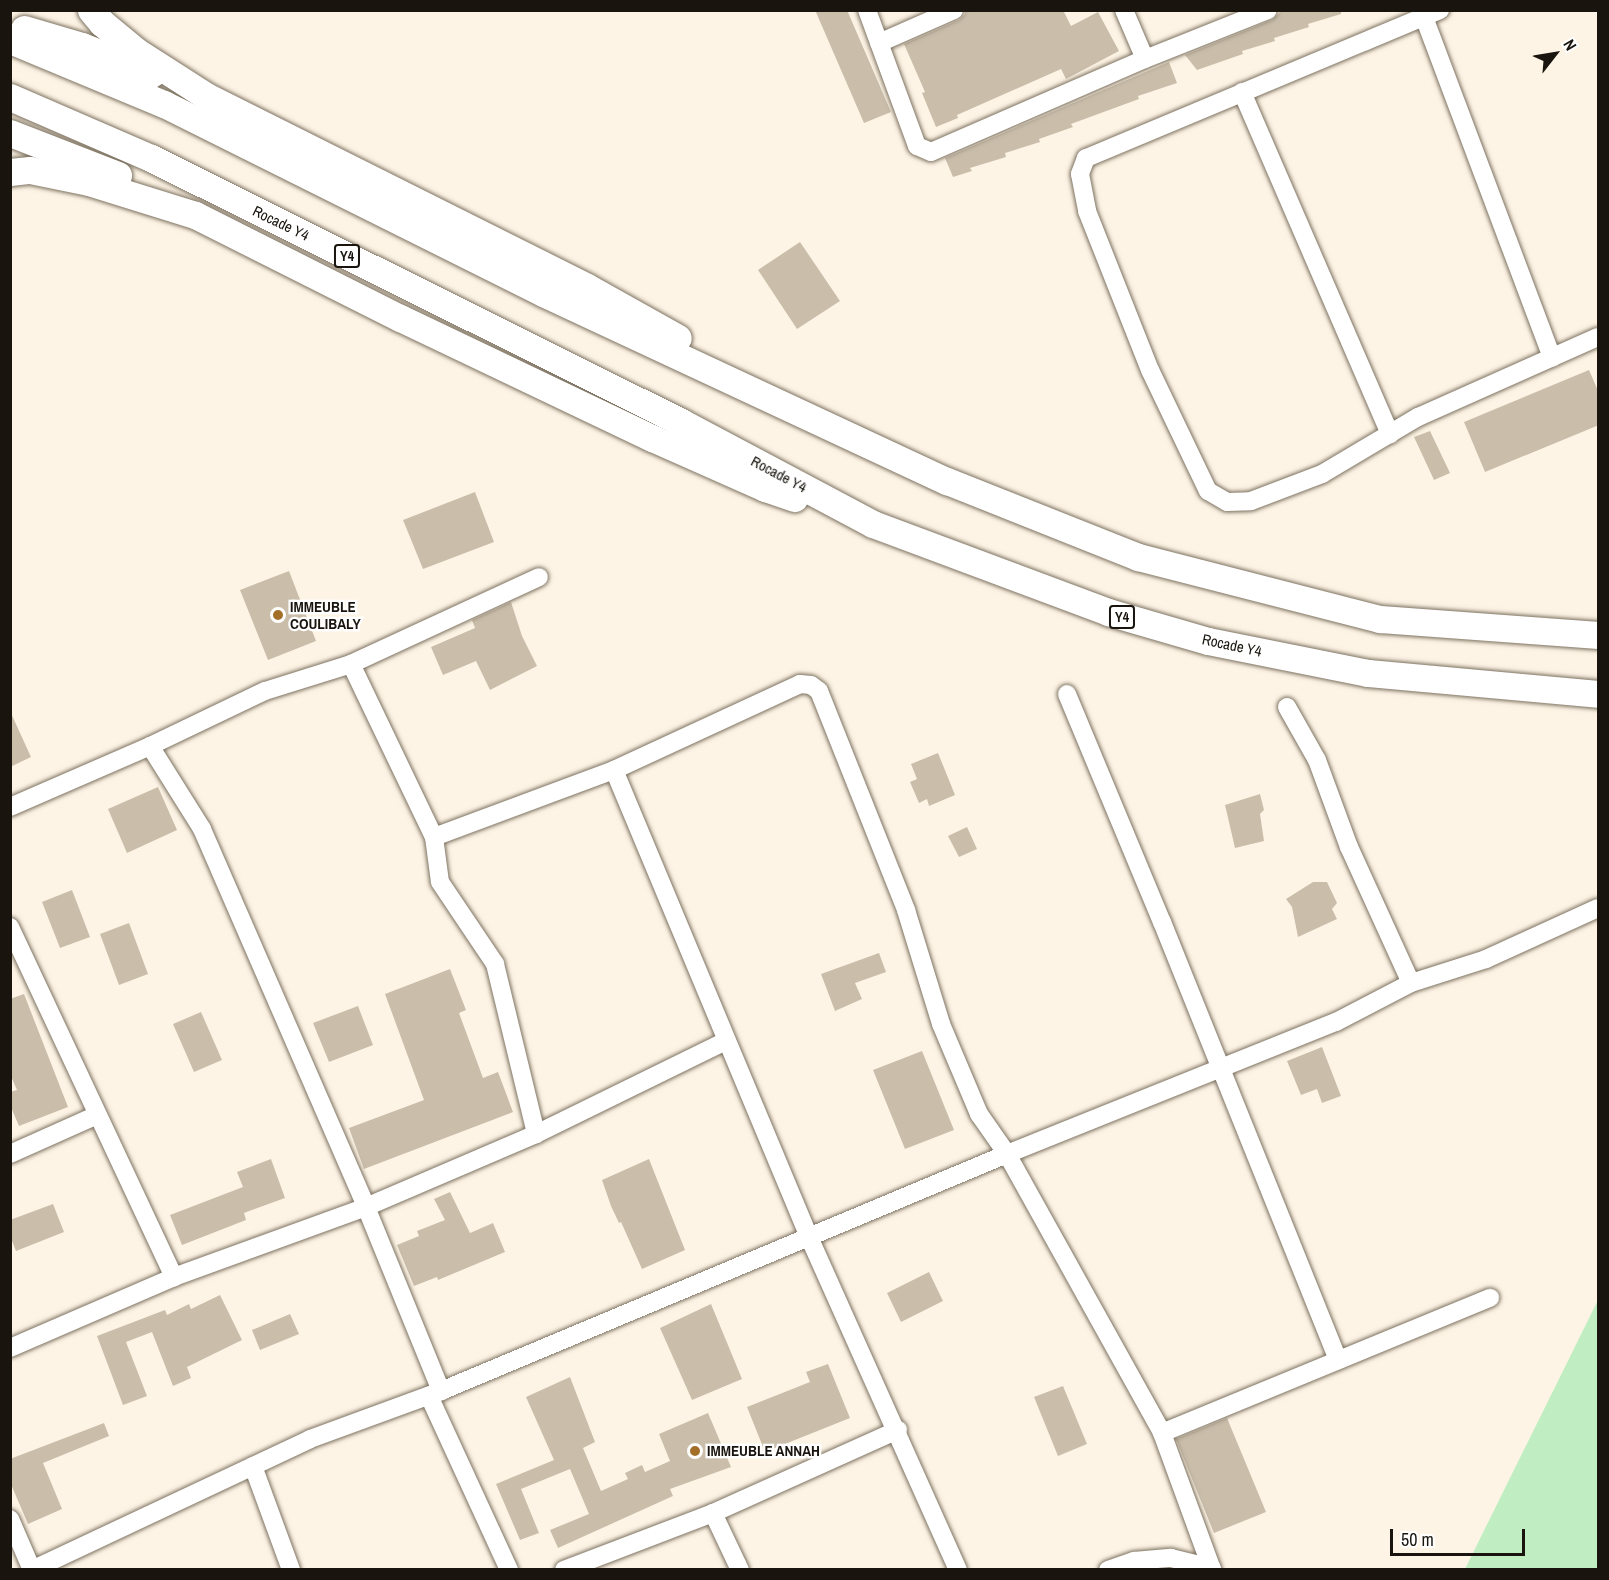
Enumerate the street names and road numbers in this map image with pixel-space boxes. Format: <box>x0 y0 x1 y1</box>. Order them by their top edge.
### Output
street label: Rocade Y4 <box>250 202 312 244</box>
road number: Y4 <box>334 245 360 267</box>
street label: Rocade Y4 <box>748 452 810 496</box>
road number: Y4 <box>1108 606 1136 628</box>
street label: Rocade Y4 <box>1200 630 1264 660</box>

